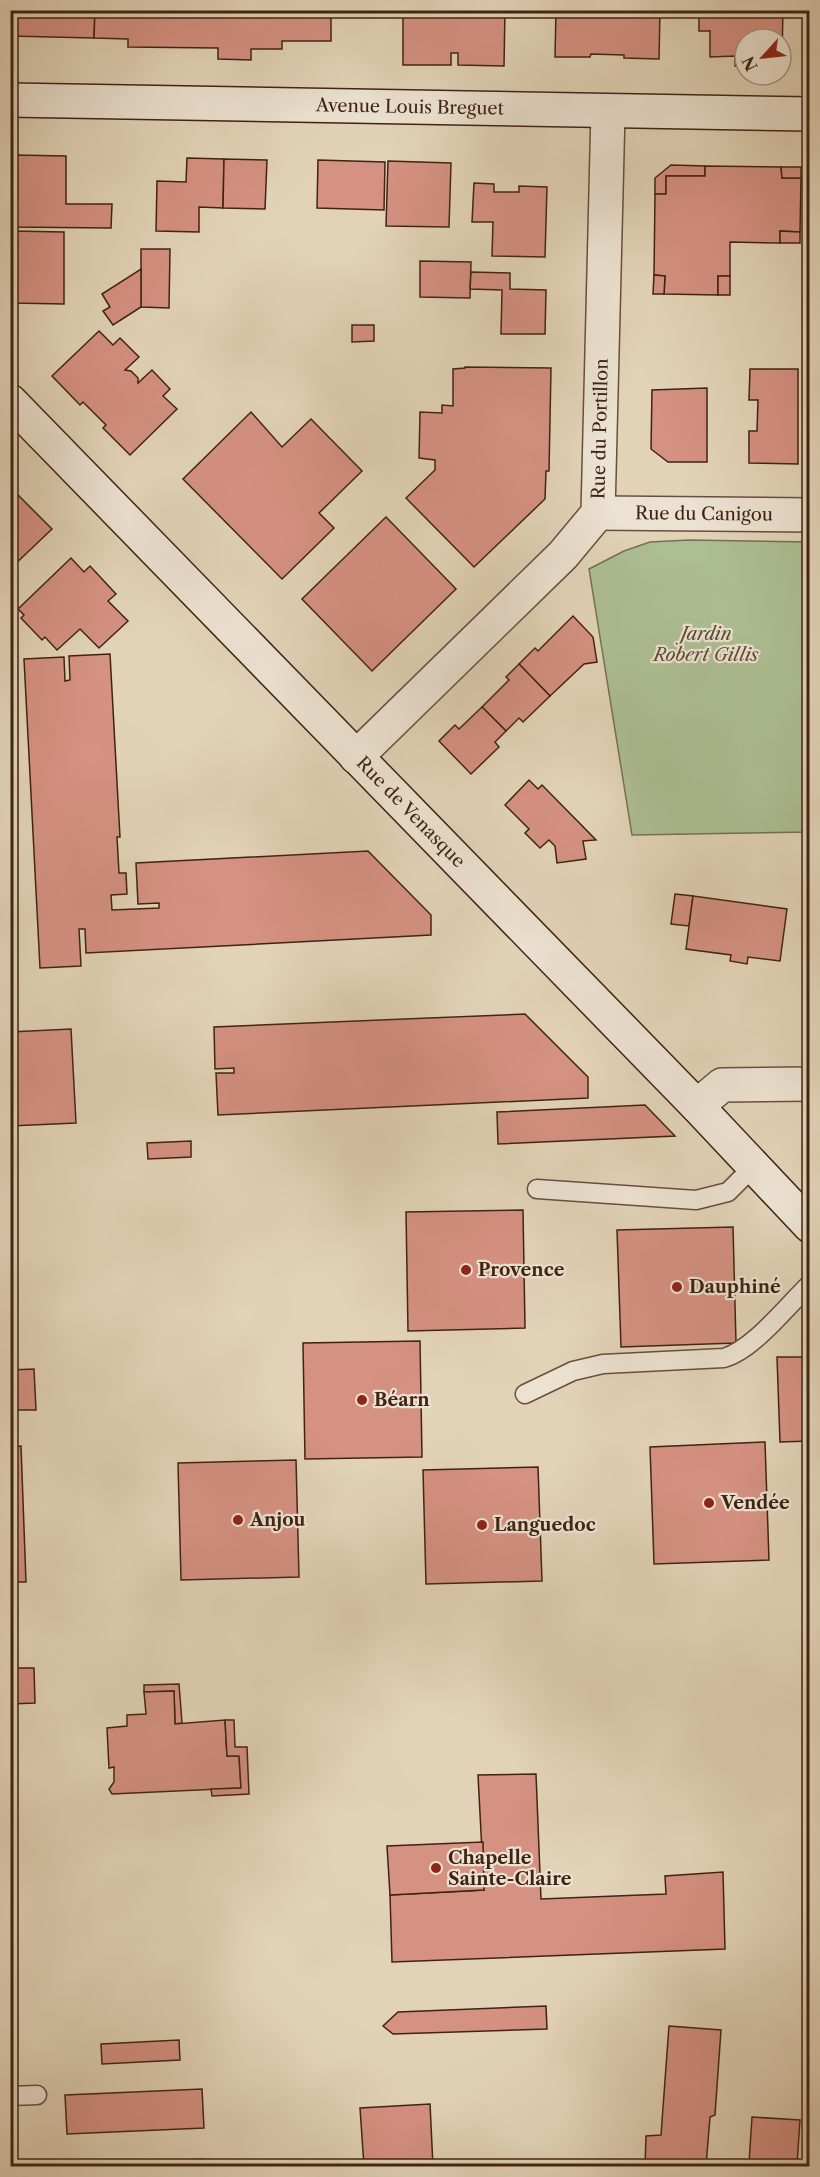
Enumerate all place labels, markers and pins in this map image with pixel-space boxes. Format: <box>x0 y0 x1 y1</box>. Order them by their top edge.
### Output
place label: Provence <box>478 1259 565 1281</box>
marker: Provence <box>459 1263 473 1277</box>
place label: Dauphiné <box>689 1276 781 1298</box>
marker: Dauphiné <box>670 1280 684 1294</box>
place label: Béarn <box>374 1389 430 1411</box>
marker: Béarn <box>355 1393 369 1407</box>
place label: Vendée <box>720 1492 790 1514</box>
marker: Vendée <box>702 1496 716 1510</box>
place label: Anjou <box>249 1509 306 1531</box>
marker: Anjou <box>231 1513 245 1527</box>
place label: Languedoc <box>494 1514 596 1536</box>
marker: Languedoc <box>475 1518 489 1532</box>
place label: Chapelle Sainte-Claire <box>448 1847 572 1890</box>
marker: Chapelle Sainte-Claire <box>429 1861 443 1875</box>

